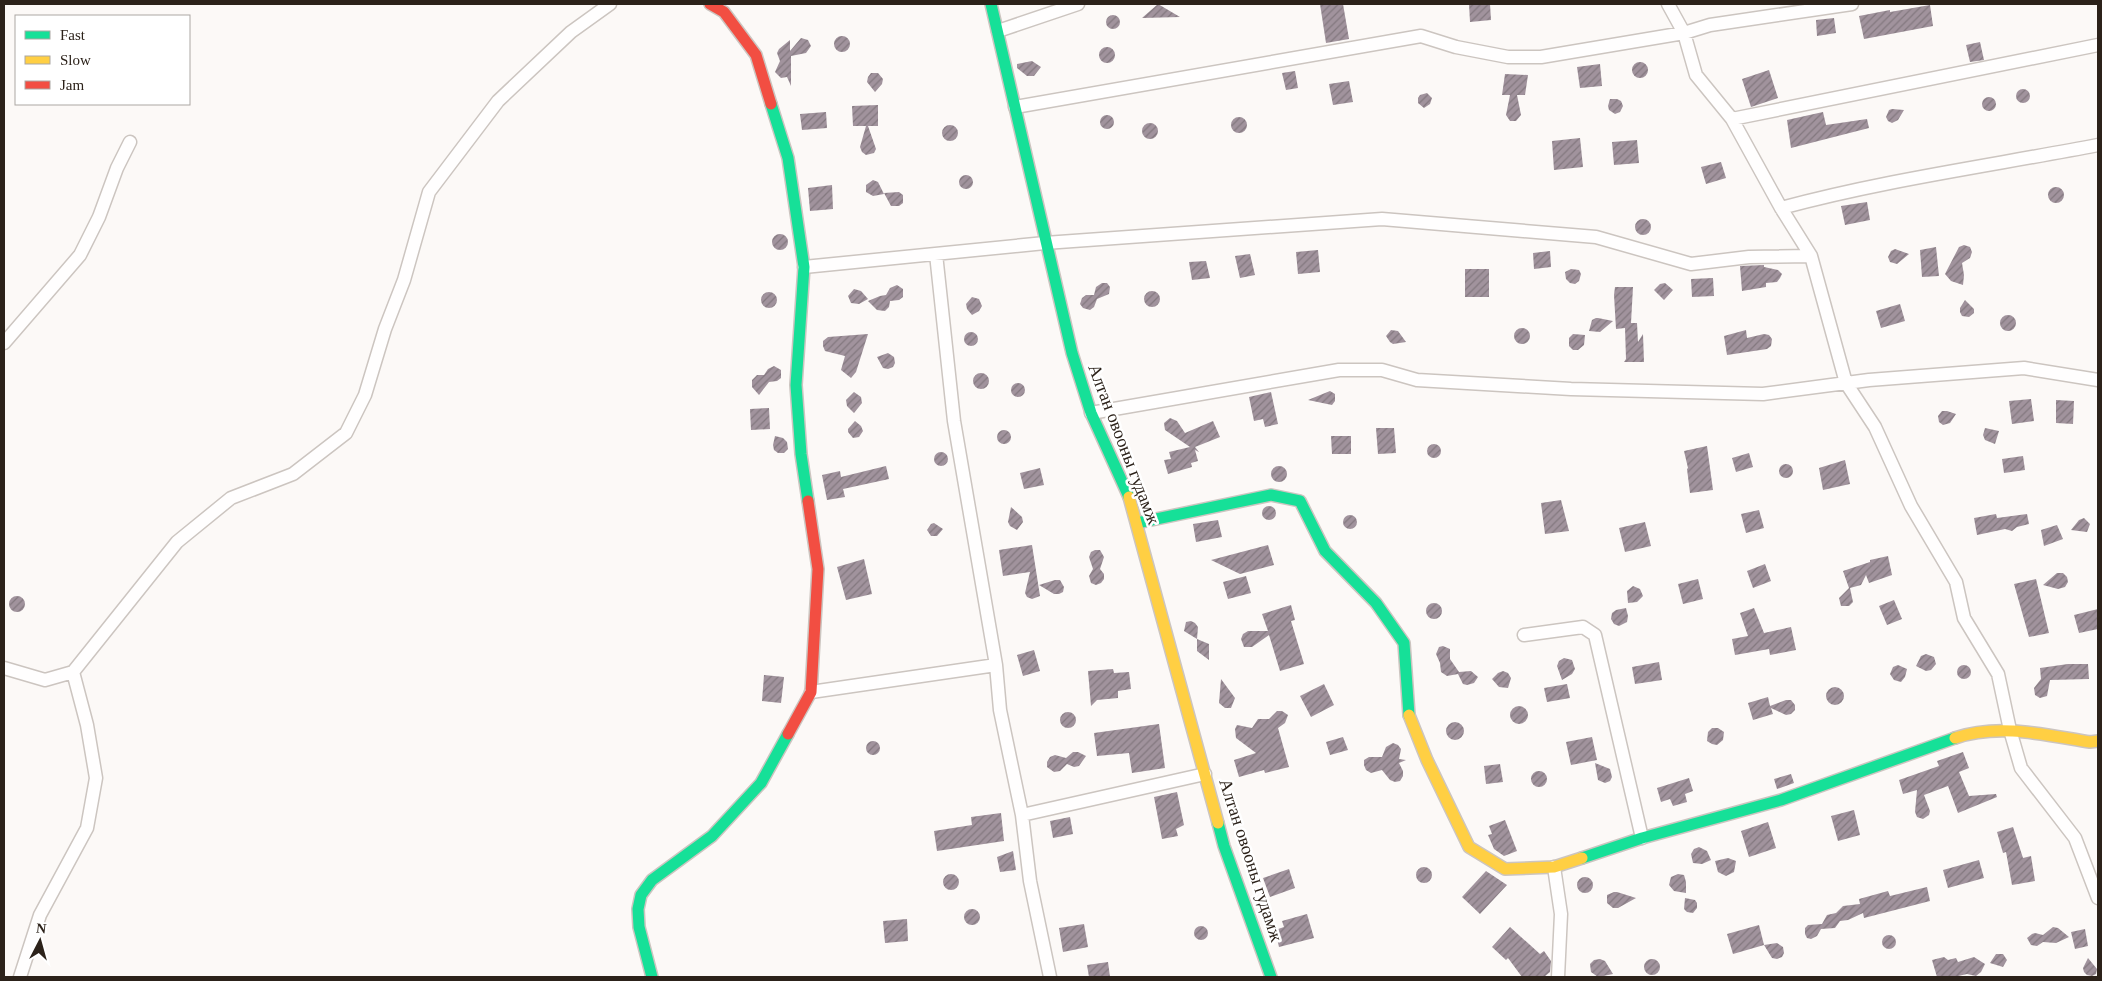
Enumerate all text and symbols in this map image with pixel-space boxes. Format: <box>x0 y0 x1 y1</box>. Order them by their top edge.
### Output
legend <box>15 15 190 105</box>
text: Fast <box>60 27 86 43</box>
text: Slow <box>60 52 91 68</box>
text: Jam <box>60 77 84 93</box>
street label: Алтан овооны гудамж <box>1084 361 1164 527</box>
street label: Алтан овооны гудамж <box>1215 776 1287 944</box>
north arrow <box>15 916 65 966</box>
text: N <box>35 921 47 937</box>

